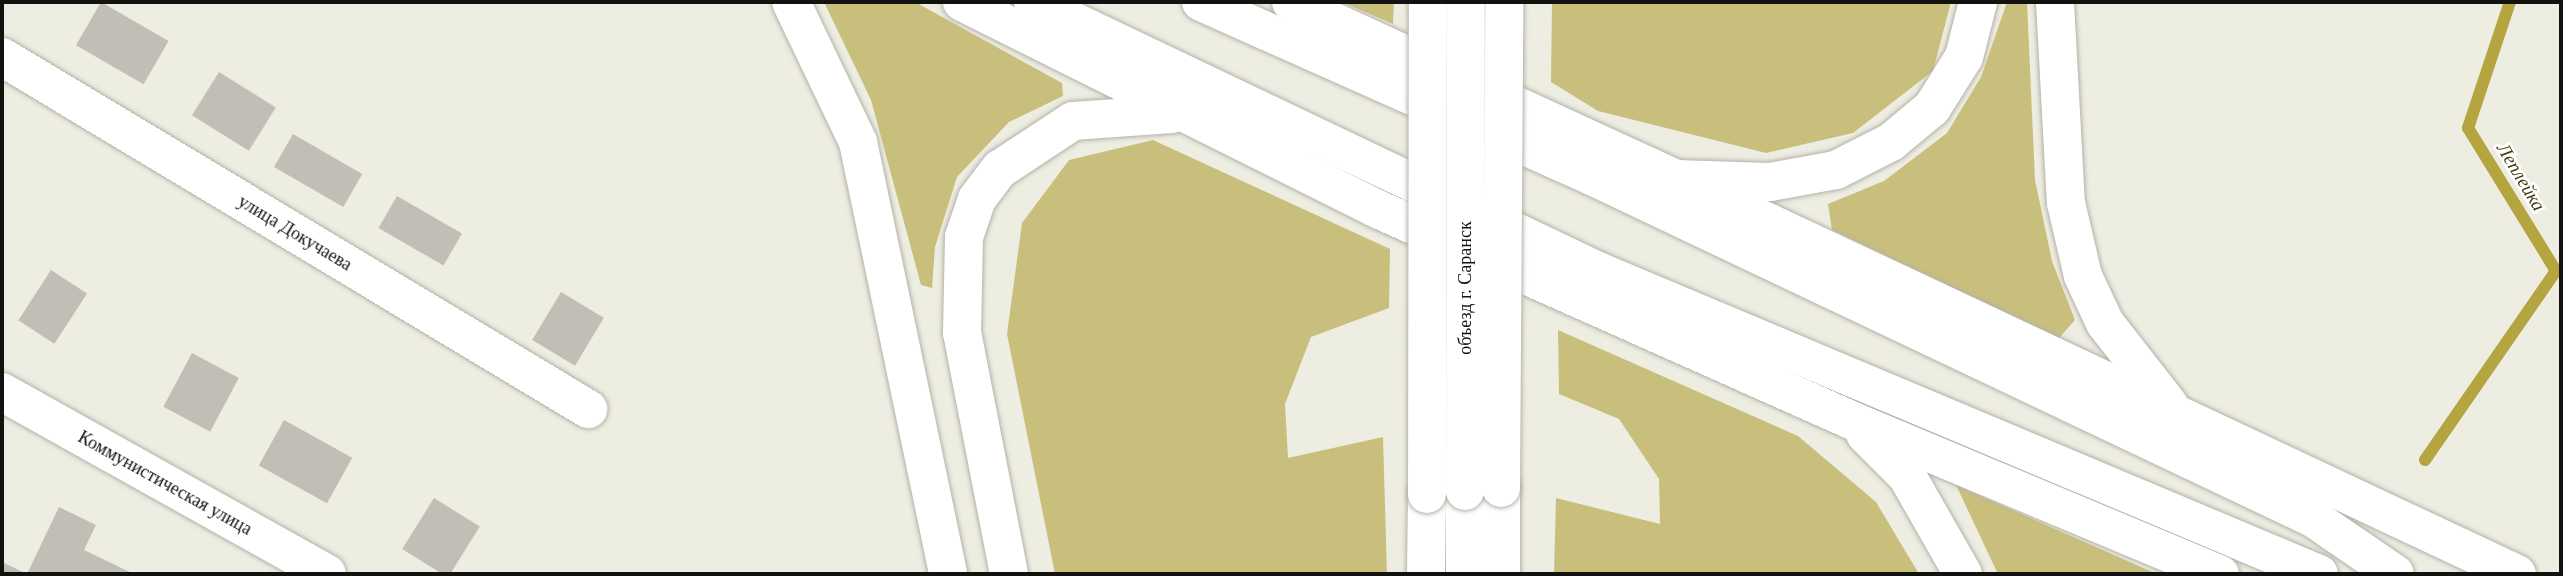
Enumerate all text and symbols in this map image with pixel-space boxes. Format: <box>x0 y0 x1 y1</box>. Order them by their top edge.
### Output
water label: Леплейка <box>2492 139 2550 215</box>
street label: улица Докучаева <box>234 191 356 275</box>
street label: объезд г. Саранск <box>1454 221 1476 355</box>
street label: Коммунистическая улица <box>74 426 256 540</box>

